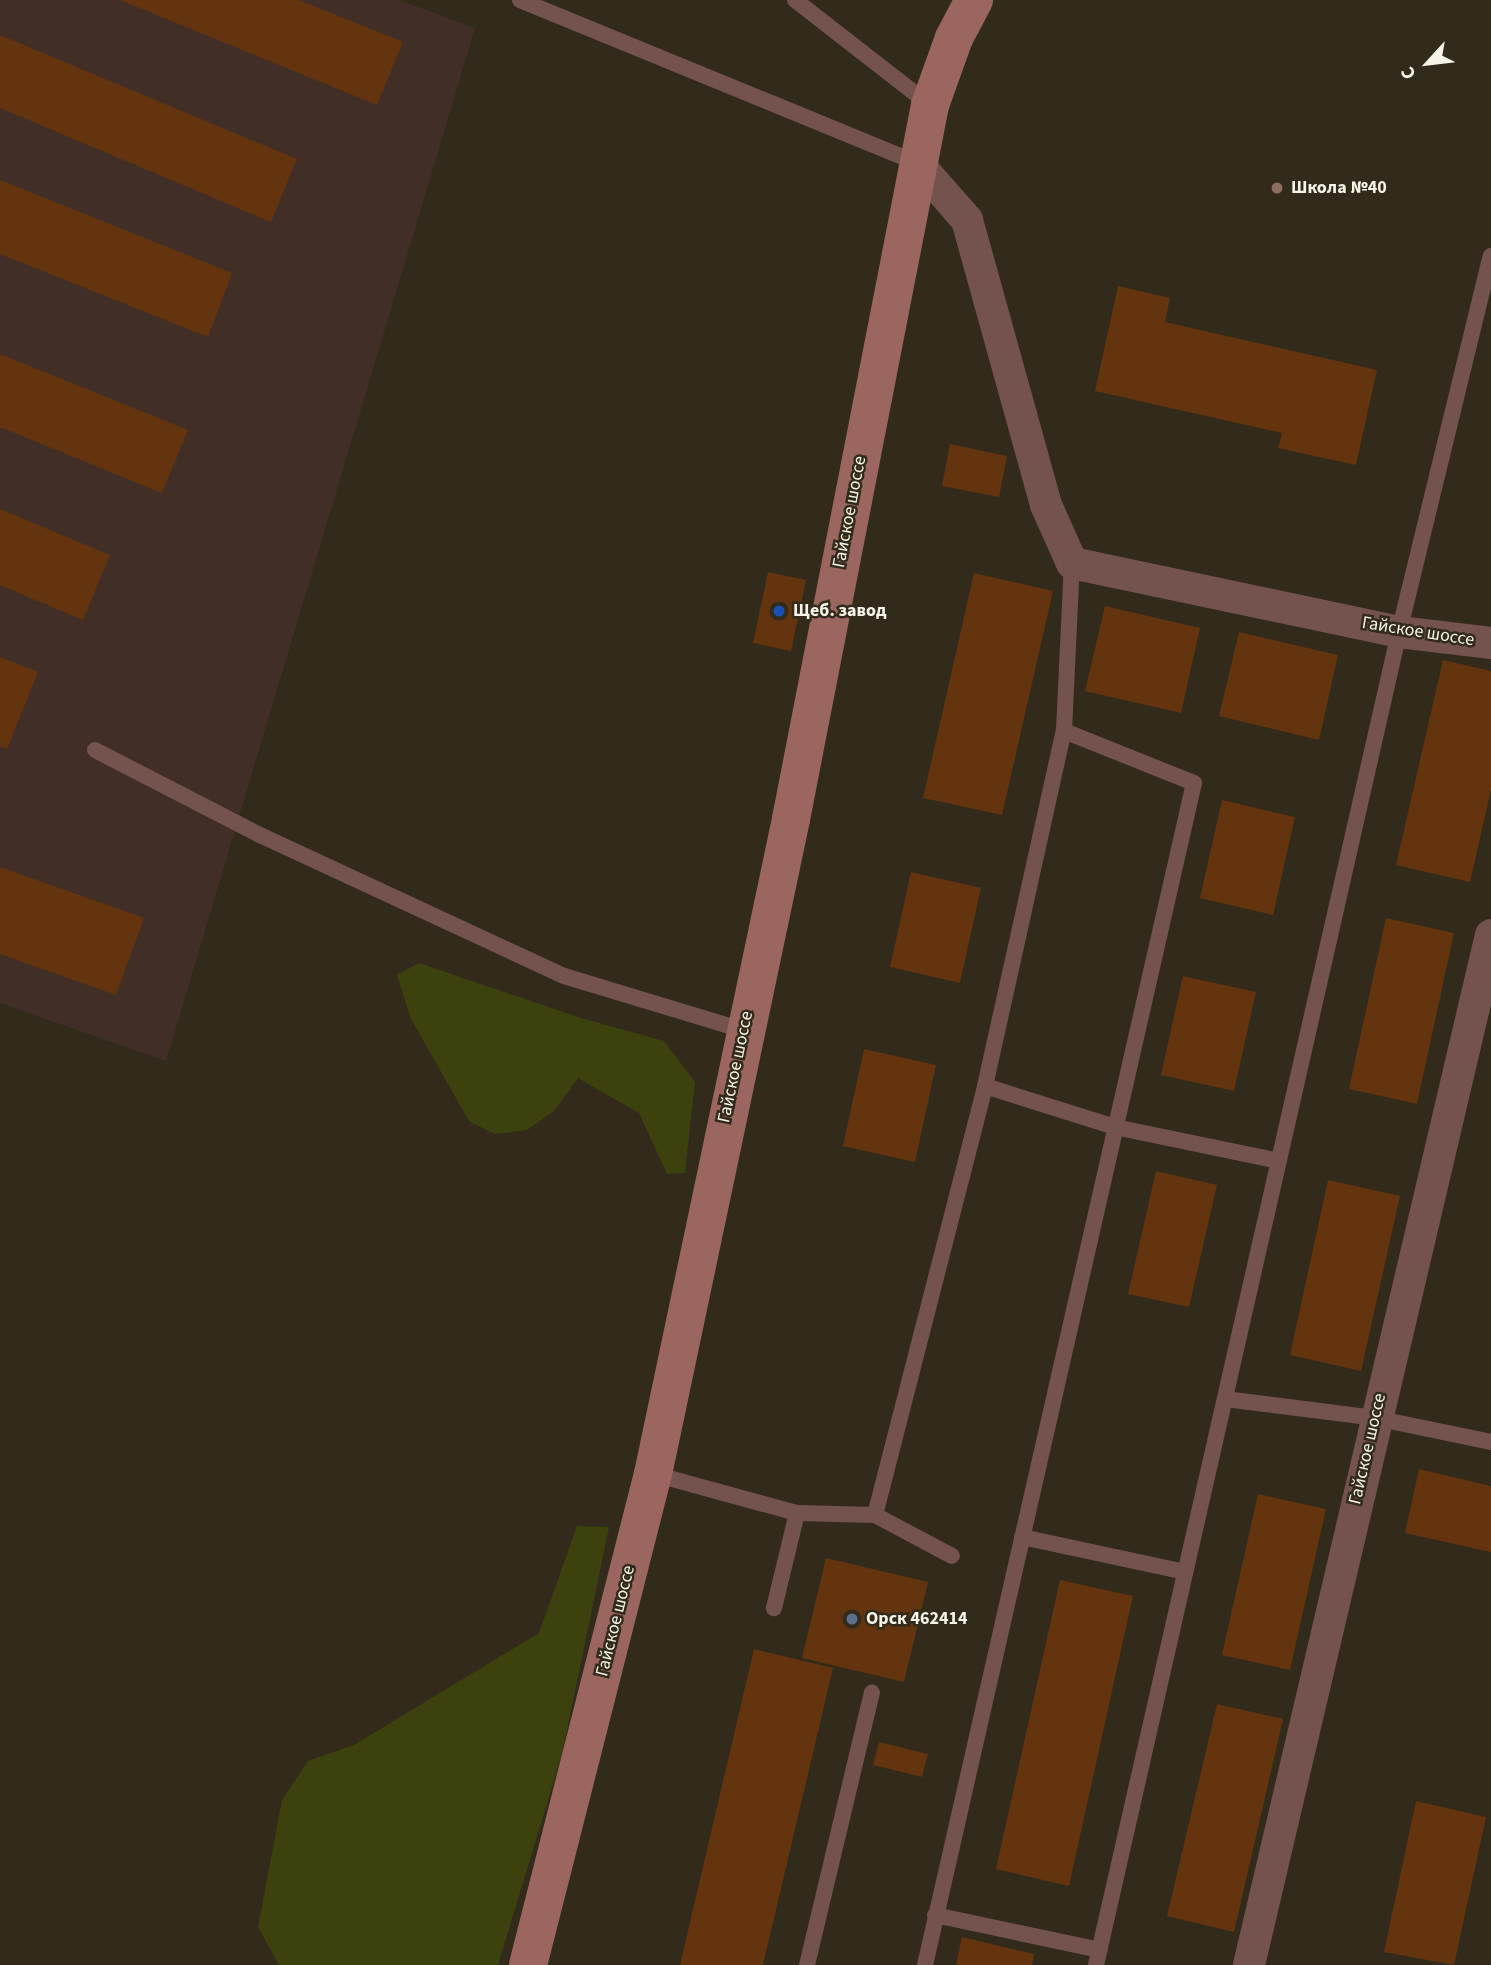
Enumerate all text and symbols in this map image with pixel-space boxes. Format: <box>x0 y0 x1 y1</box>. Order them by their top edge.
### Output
north arrow <box>1393 28 1463 98</box>
text: С <box>1394 62 1423 84</box>
place label: Школа №40 <box>1291 177 1387 199</box>
marker: Школа №40 <box>1269 180 1285 196</box>
street label: Гайское шоссе <box>829 454 871 570</box>
place label: Щеб. завод <box>793 600 886 622</box>
marker: Щеб. завод <box>771 603 787 619</box>
street label: Гайское шоссе <box>1360 612 1476 652</box>
street label: Гайское шоссе <box>714 1009 758 1125</box>
street label: Гайское шоссе <box>1345 1391 1391 1507</box>
street label: Гайское шоссе <box>592 1563 640 1679</box>
place label: Орск 462414 <box>866 1608 968 1630</box>
marker: Орск 462414 <box>844 1611 860 1627</box>

